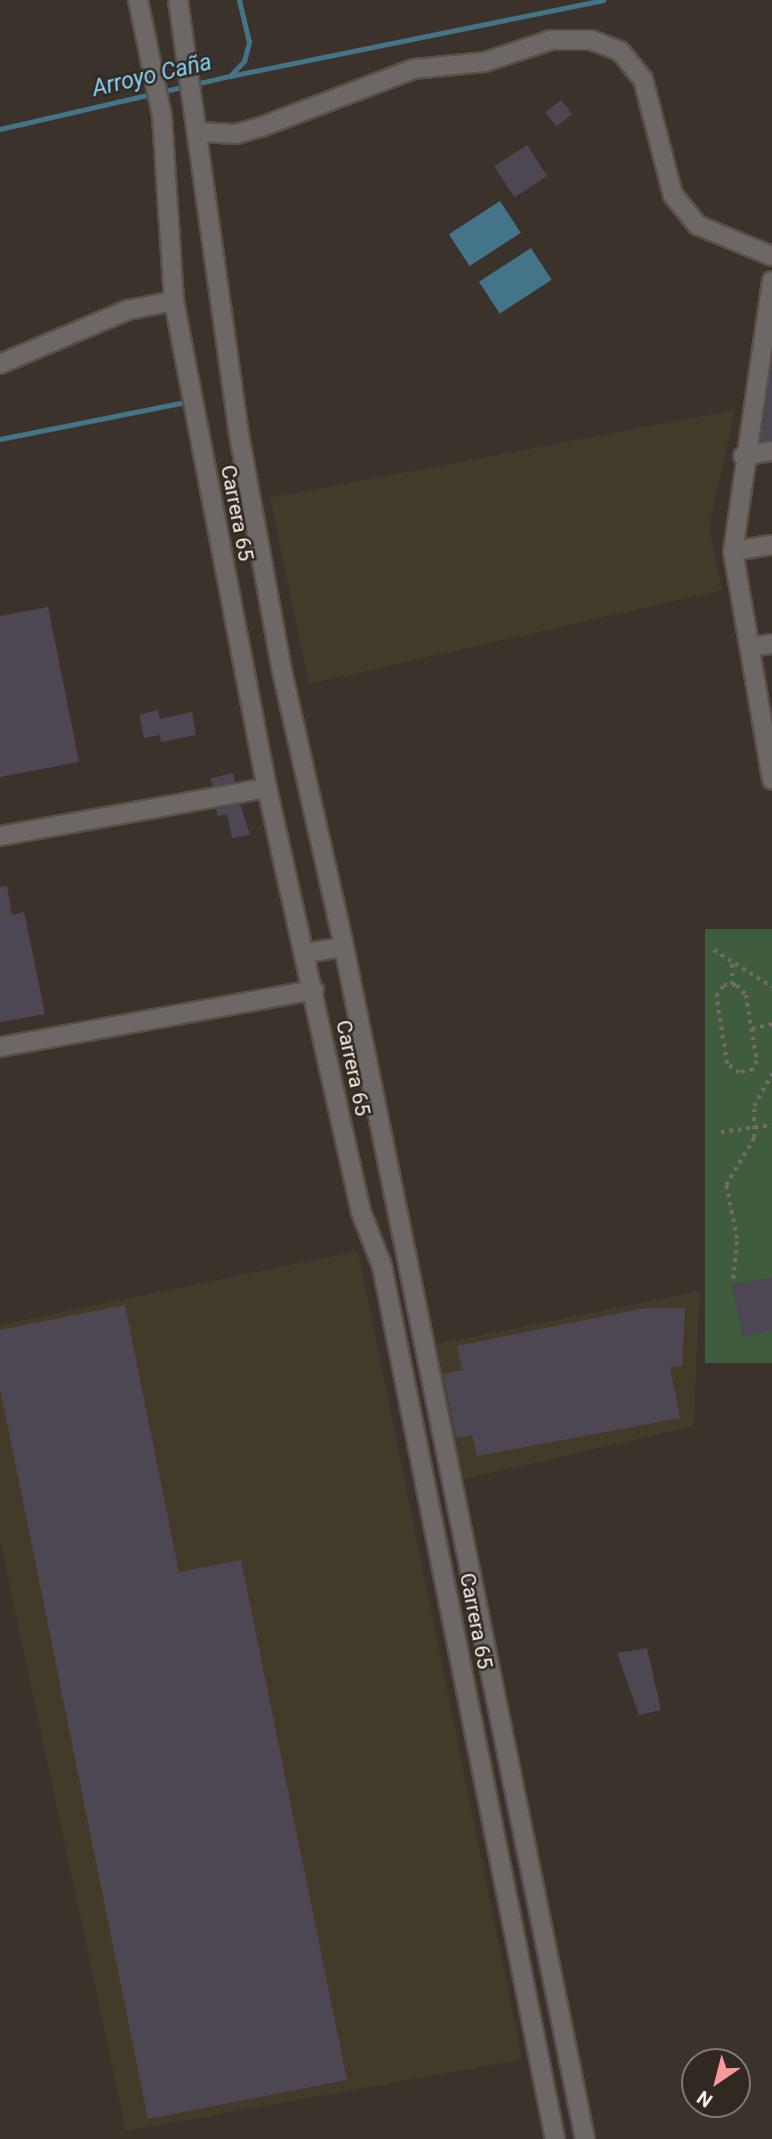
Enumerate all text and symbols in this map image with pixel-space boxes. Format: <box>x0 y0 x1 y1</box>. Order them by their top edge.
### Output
water label: Arroyo Caña <box>90 49 214 103</box>
street label: Carrera 65 <box>215 463 259 563</box>
street label: Carrera 65 <box>331 1018 375 1118</box>
street label: Carrera 65 <box>454 1571 498 1671</box>
north arrow <box>681 2048 751 2118</box>
text: N <box>693 2086 717 2112</box>

